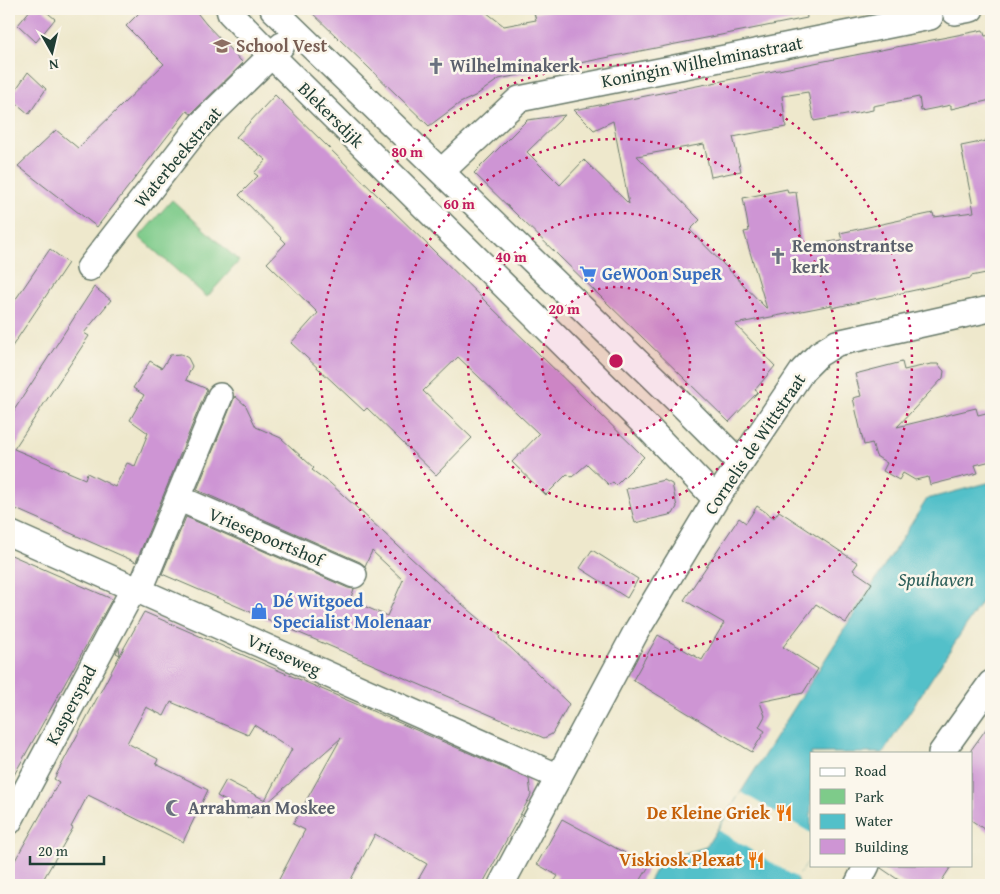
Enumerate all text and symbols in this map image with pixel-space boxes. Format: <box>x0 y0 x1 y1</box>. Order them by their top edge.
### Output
north arrow <box>28 28 78 78</box>
street label: Koningin Wilhelminastraat <box>599 29 806 94</box>
place label: School Vest <box>236 32 327 59</box>
school or university icon: School Vest <box>212 36 232 56</box>
place label: Wilhelminakerk <box>450 52 580 79</box>
text: N <box>47 54 60 76</box>
church icon: Wilhelminakerk <box>426 56 446 76</box>
street label: Blekersdijk <box>292 75 371 155</box>
street label: Waterbeekstraat <box>127 100 228 213</box>
text: 80 m <box>391 141 423 162</box>
text: 60 m <box>443 193 475 214</box>
place label: Remonstrantse kerk <box>792 232 914 280</box>
text: 40 m <box>495 246 527 267</box>
church icon: Remonstrantse kerk <box>768 246 788 266</box>
place label: GeWOon SupeR <box>602 260 723 287</box>
supermarket icon: GeWOon SupeR <box>578 264 598 284</box>
text: 20 m <box>548 298 580 319</box>
centre of rings <box>607 352 625 370</box>
street label: Cornelis de Wittstraat <box>697 367 812 520</box>
street label: Vriesepoortshof <box>205 500 330 574</box>
water label: Spuihaven <box>898 565 974 593</box>
place label: Dé Witgoed Specialist Molenaar <box>273 587 432 635</box>
shop icon: Dé Witgoed Specialist Molenaar <box>249 601 269 621</box>
street label: Vrieseweg <box>243 626 325 683</box>
street label: Kasperspad <box>38 660 103 749</box>
legend <box>810 752 972 866</box>
text: Road <box>855 760 886 781</box>
text: Park <box>855 786 884 807</box>
place label: Arrahman Moskee <box>188 794 335 821</box>
mosque icon: Arrahman Moskee <box>164 798 184 818</box>
place label: De Kleine Griek <box>647 799 771 826</box>
restaurant icon: De Kleine Griek <box>774 803 794 823</box>
text: Water <box>855 810 893 831</box>
scale bar <box>30 834 104 866</box>
text: Building <box>855 836 909 857</box>
text: 20 m <box>38 840 69 861</box>
place label: Viskiosk Plexat <box>619 846 742 873</box>
restaurant icon: Viskiosk Plexat <box>746 850 766 870</box>

